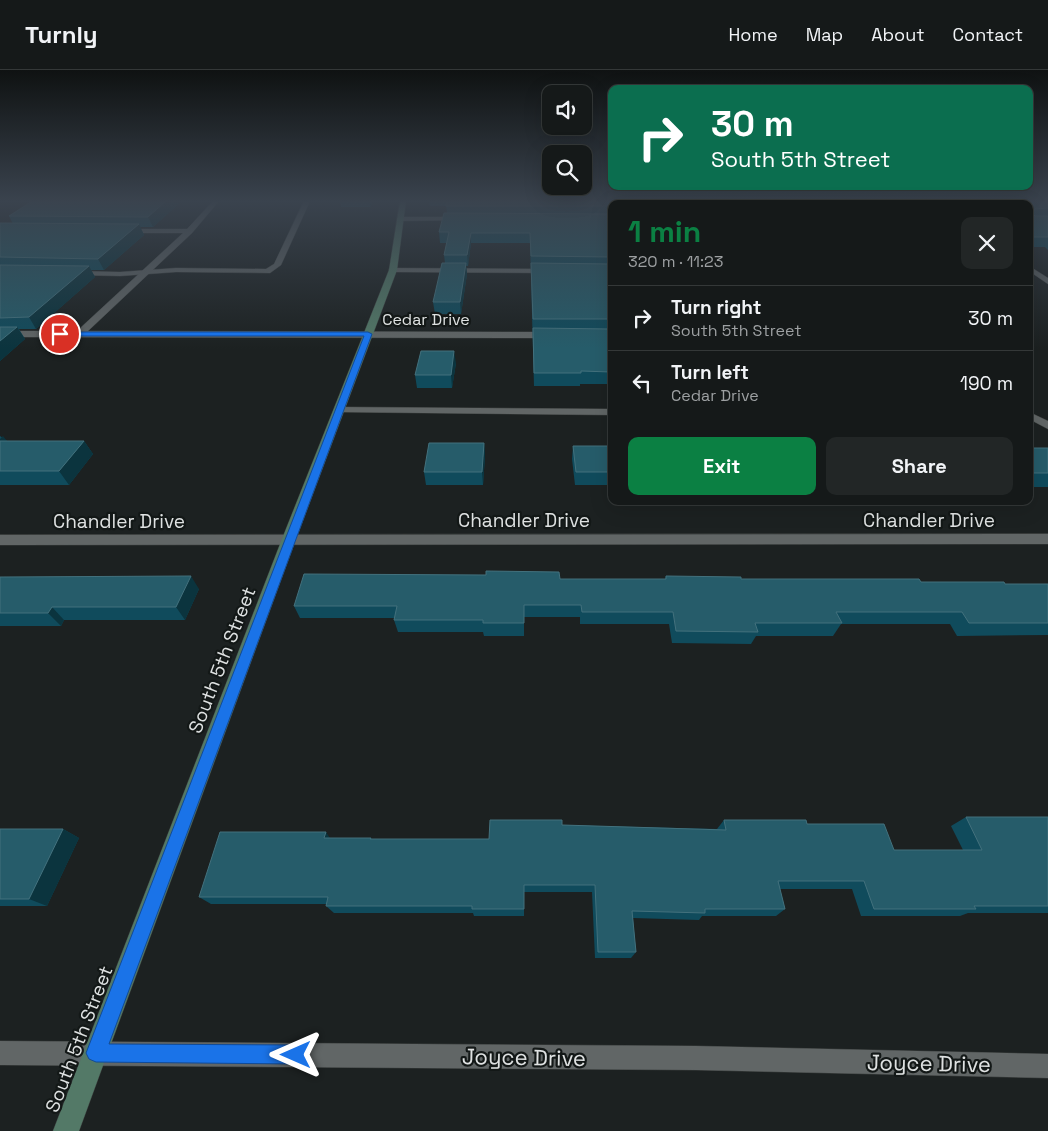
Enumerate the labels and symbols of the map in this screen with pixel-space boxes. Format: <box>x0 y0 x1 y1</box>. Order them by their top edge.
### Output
street label: Cedar Drive <box>382 309 470 330</box>
pin <box>39 313 81 355</box>
street label: Chandler Drive <box>458 508 590 533</box>
street label: Chandler Drive <box>863 508 995 533</box>
street label: Chandler Drive <box>53 509 185 534</box>
street label: South 5th Street <box>183 583 261 737</box>
street label: South 5th Street <box>40 962 118 1116</box>
position arrow <box>269 1028 321 1080</box>
street label: Joyce Drive <box>462 1042 586 1072</box>
street label: Joyce Drive <box>867 1048 991 1078</box>

